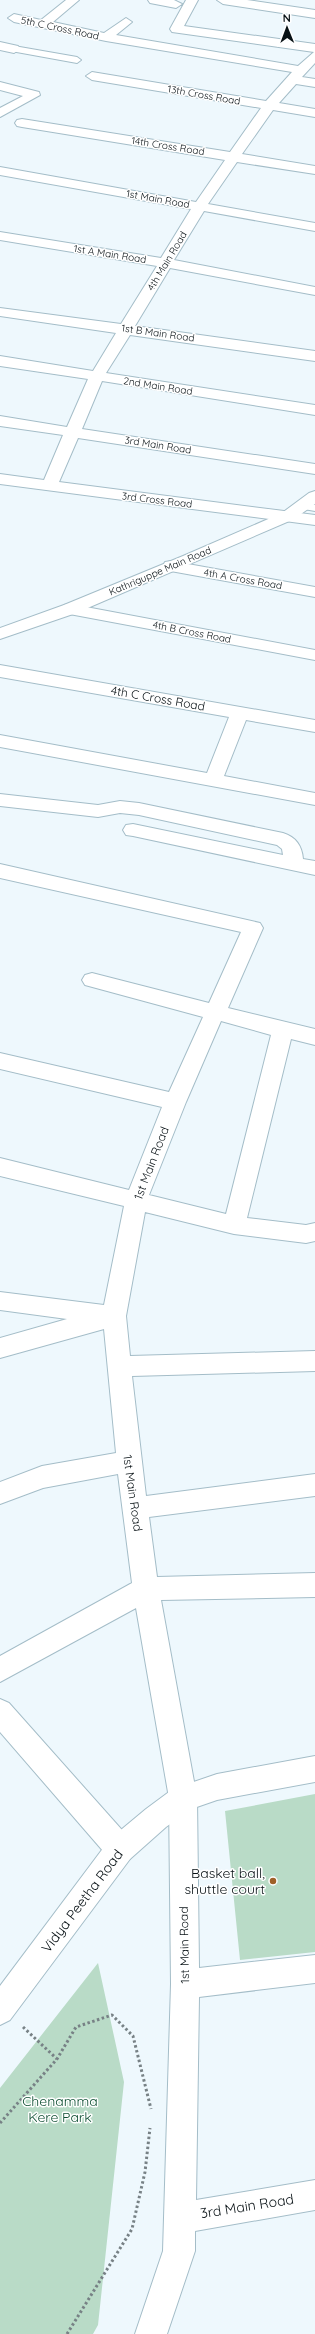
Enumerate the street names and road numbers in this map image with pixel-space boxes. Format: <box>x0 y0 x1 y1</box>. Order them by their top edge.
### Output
street label: 5th C Cross Road <box>20 13 100 43</box>
street label: 13th Cross Road <box>166 82 242 108</box>
street label: 14th Cross Road <box>131 134 205 158</box>
street label: 1st Main Road <box>125 187 191 211</box>
street label: 4th Main Road <box>144 229 190 293</box>
street label: 1st A Main Road <box>73 242 147 266</box>
street label: 1st B Main Road <box>121 321 195 345</box>
street label: 2nd Main Road <box>122 374 194 398</box>
street label: 3rd Main Road <box>124 433 192 457</box>
street label: 3rd Cross Road <box>121 489 193 511</box>
street label: Kathriguppe Main Road <box>107 544 213 598</box>
street label: 4th A Cross Road <box>203 566 283 592</box>
street label: 4th B Cross Road <box>152 618 232 646</box>
street label: 4th C Cross Road <box>110 682 206 714</box>
street label: 1st Main Road <box>130 1124 172 1202</box>
street label: 1st Main Road <box>120 1454 146 1532</box>
street label: Vidya Peetha Road <box>37 1846 127 1956</box>
street label: 1st Main Road <box>176 1906 192 1984</box>
street label: 3rd Main Road <box>199 2190 295 2222</box>

